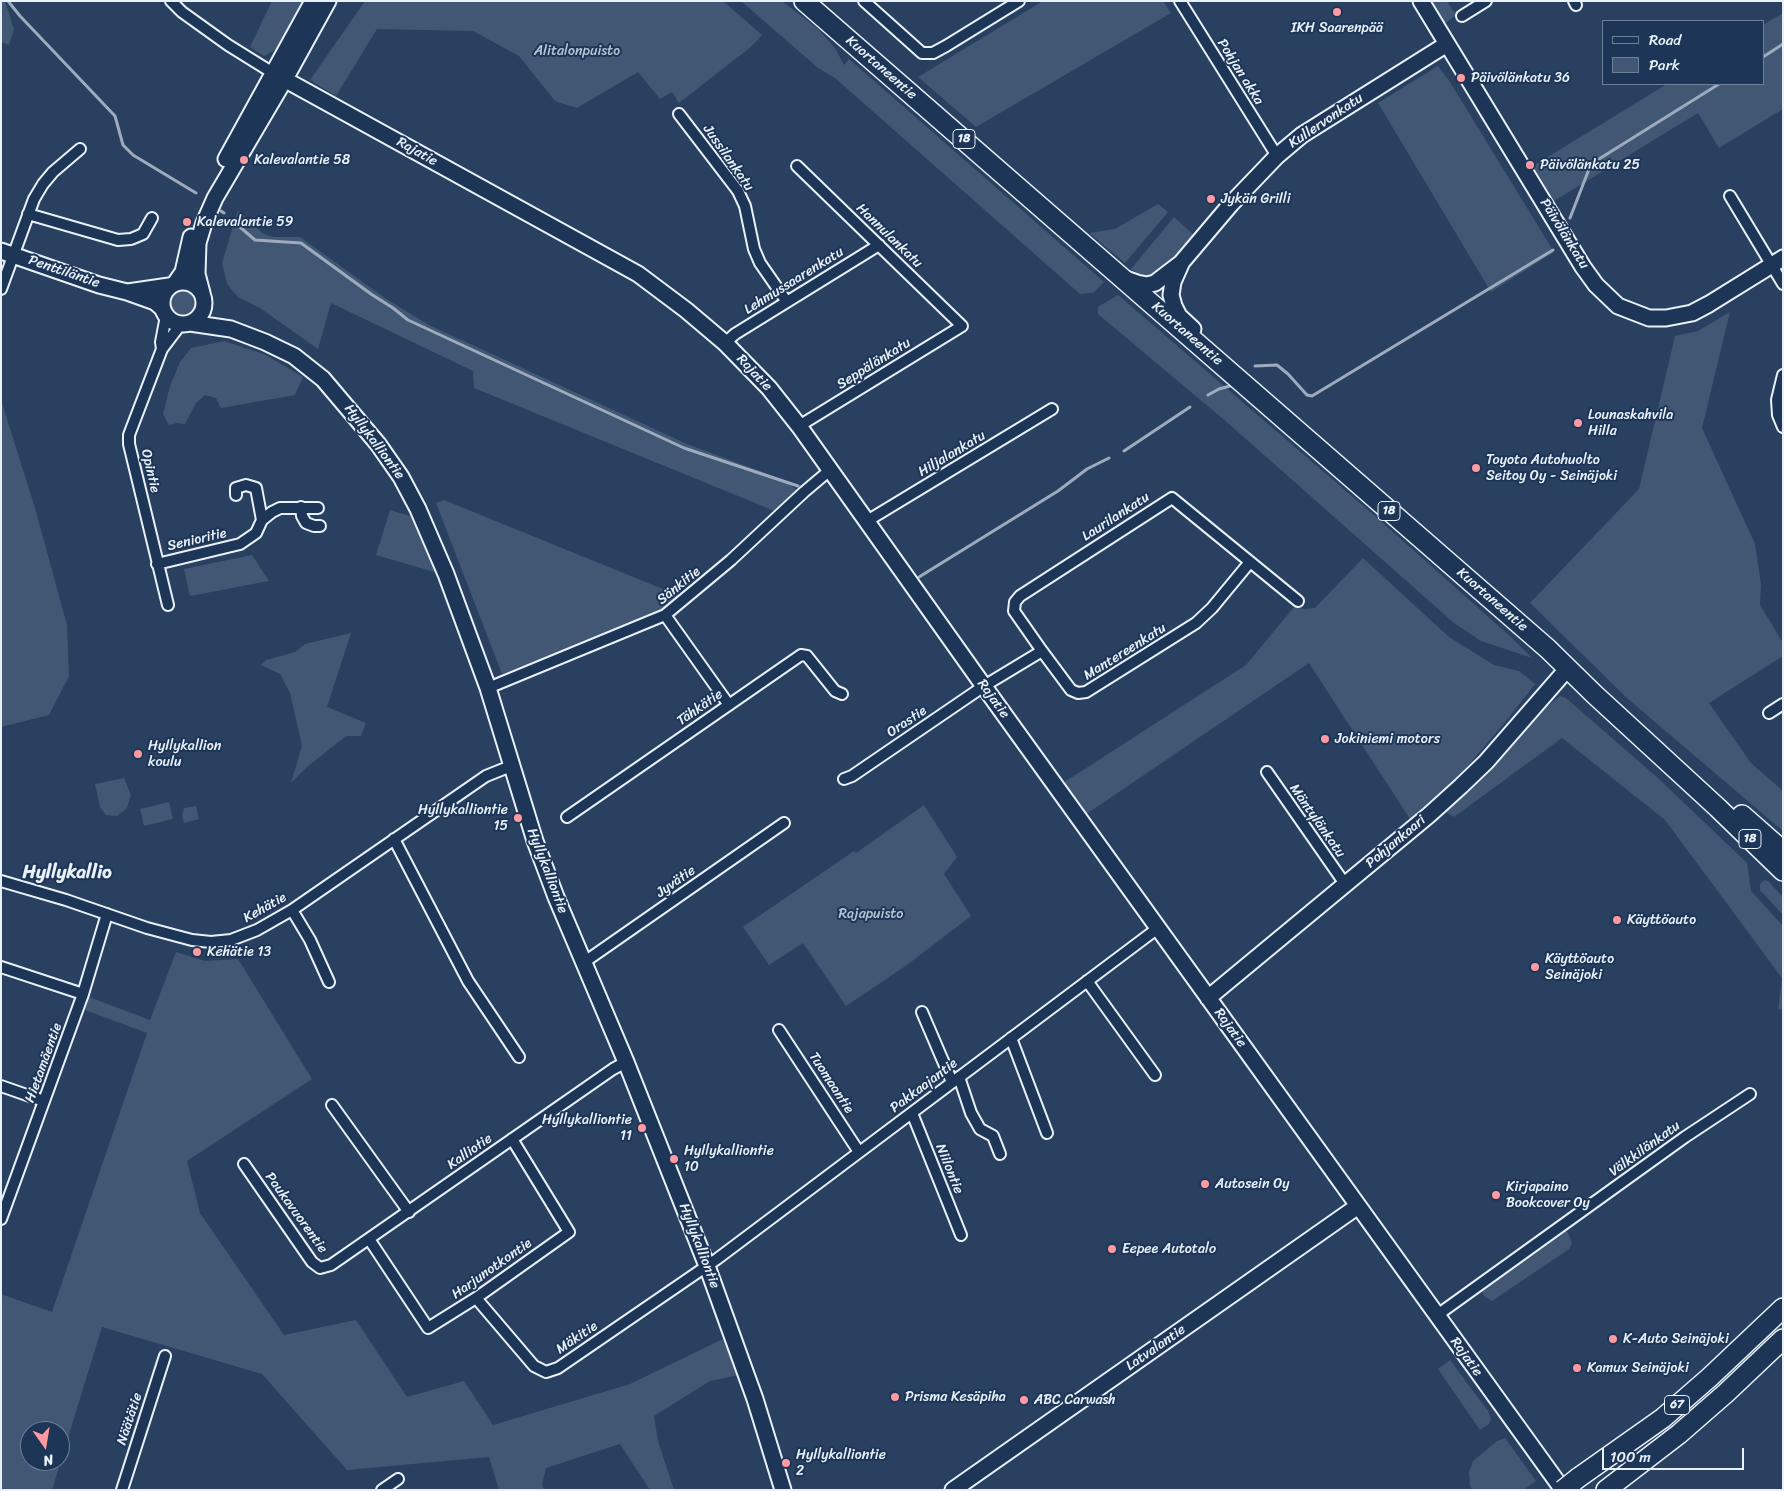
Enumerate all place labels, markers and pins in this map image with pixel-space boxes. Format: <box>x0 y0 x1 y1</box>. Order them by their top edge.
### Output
marker: IKH Saarenpää <box>1331 6 1343 18</box>
place label: IKH Saarenpää <box>1291 20 1383 36</box>
place label: Päivölänkatu 36 <box>1471 70 1570 86</box>
marker: Päivölänkatu 36 <box>1455 72 1467 84</box>
place label: Kalevalantie 58 <box>254 152 350 168</box>
marker: Kalevalantie 58 <box>238 154 250 166</box>
place label: Päivölänkatu 25 <box>1540 157 1640 173</box>
marker: Päivölänkatu 25 <box>1524 159 1536 171</box>
place label: Jykän Grilli <box>1221 191 1291 207</box>
marker: Jykän Grilli <box>1205 193 1217 205</box>
place label: Kalevalantie 59 <box>197 214 293 230</box>
marker: Kalevalantie 59 <box>181 216 193 228</box>
place label: Lounaskahvila Hilla <box>1588 407 1673 440</box>
marker: Lounaskahvila Hilla <box>1572 417 1584 429</box>
place label: Toyota Autohuolto Seitoy Oy - Seinäjoki <box>1486 452 1617 484</box>
marker: Toyota Autohuolto Seitoy Oy - Seinäjoki <box>1470 462 1482 474</box>
place label: Jokiniemi motors <box>1335 731 1440 747</box>
marker: Jokiniemi motors <box>1319 733 1331 745</box>
place label: Hyllykallion koulu <box>148 738 221 770</box>
marker: Hyllykallion koulu <box>132 748 144 760</box>
place label: Hyllykalliontie 15 <box>418 802 508 834</box>
marker: Hyllykalliontie 15 <box>512 812 524 824</box>
place label: Käyttöauto <box>1627 912 1696 928</box>
marker: Käyttöauto <box>1611 914 1623 926</box>
place label: Kehätie 13 <box>207 944 271 960</box>
marker: Kehätie 13 <box>191 946 203 958</box>
place label: Käyttöauto Seinäjoki <box>1545 951 1614 984</box>
marker: Käyttöauto Seinäjoki <box>1529 961 1541 973</box>
place label: Hyllykalliontie 11 <box>542 1112 632 1144</box>
marker: Hyllykalliontie 11 <box>636 1122 648 1134</box>
place label: Hyllykalliontie 10 <box>684 1143 774 1176</box>
marker: Hyllykalliontie 10 <box>668 1153 680 1165</box>
place label: Autosein Oy <box>1215 1176 1290 1192</box>
marker: Autosein Oy <box>1199 1178 1211 1190</box>
place label: Kirjapaino Bookcover Oy <box>1506 1179 1590 1212</box>
marker: Kirjapaino Bookcover Oy <box>1490 1189 1502 1201</box>
place label: Eepee Autotalo <box>1122 1241 1216 1257</box>
marker: Eepee Autotalo <box>1106 1243 1118 1255</box>
place label: K-Auto Seinäjoki <box>1623 1331 1729 1347</box>
marker: K-Auto Seinäjoki <box>1607 1333 1619 1345</box>
place label: Kamux Seinäjoki <box>1587 1360 1689 1376</box>
marker: Kamux Seinäjoki <box>1571 1362 1583 1374</box>
place label: Prisma Kesäpiha <box>905 1389 1006 1405</box>
marker: Prisma Kesäpiha <box>889 1391 901 1403</box>
place label: ABC Carwash <box>1034 1392 1116 1408</box>
marker: ABC Carwash <box>1018 1394 1030 1406</box>
place label: Hyllykalliontie 2 <box>796 1447 886 1480</box>
marker: Hyllykalliontie 2 <box>780 1457 792 1469</box>

